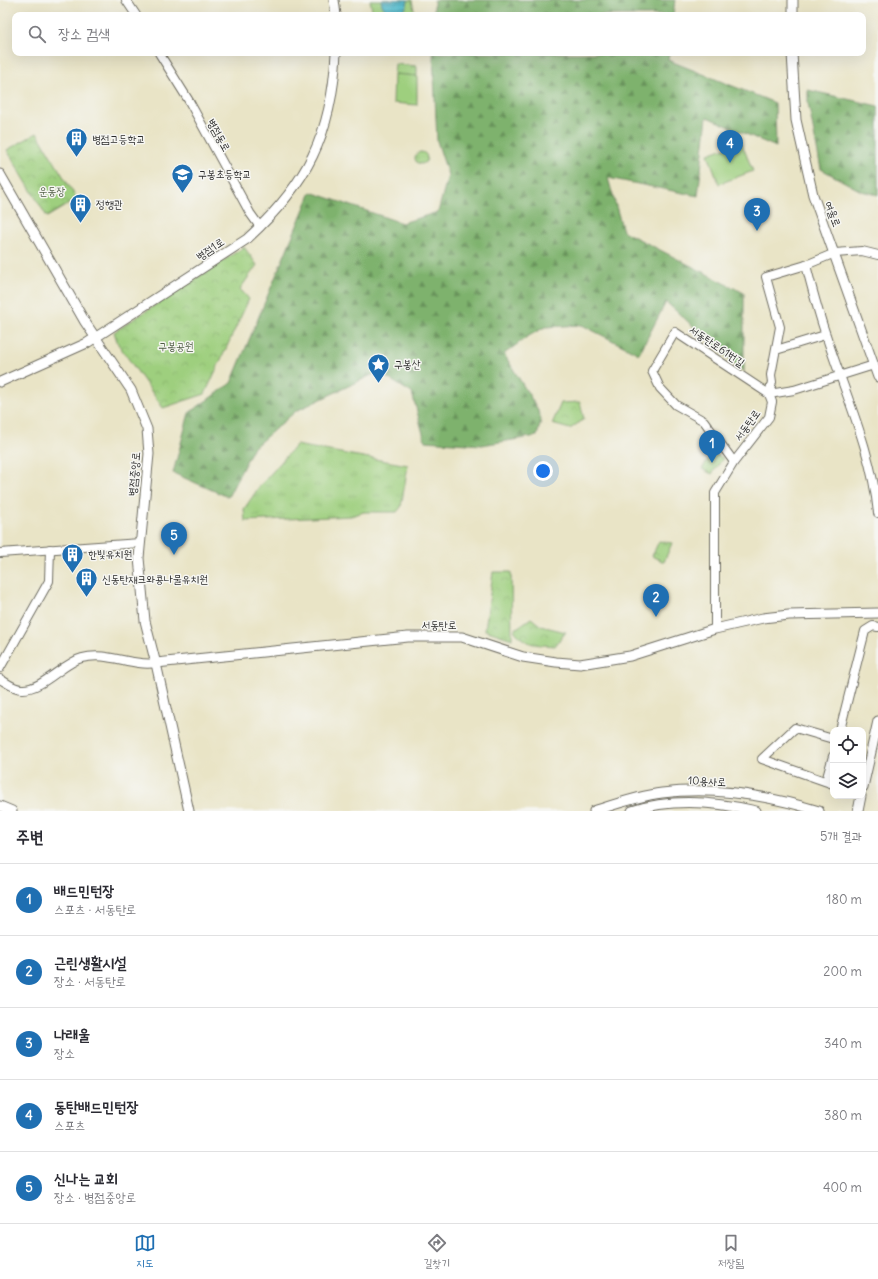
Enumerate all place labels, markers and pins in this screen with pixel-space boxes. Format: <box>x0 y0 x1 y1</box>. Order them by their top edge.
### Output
building icon: 병점고등학교 <box>64 126 90 159</box>
pin: 4 <box>717 130 743 163</box>
place label: 병점고등학교 <box>92 132 145 146</box>
school or university icon: 구봉초등학교 <box>170 161 196 194</box>
place label: 구봉초등학교 <box>198 167 251 181</box>
building icon: 정행관 <box>67 191 93 224</box>
place label: 정행관 <box>96 197 123 211</box>
pin: 3 <box>744 198 770 231</box>
place icon: 구봉산 <box>365 351 391 384</box>
place label: 구봉산 <box>394 357 421 371</box>
pin: 1 <box>699 430 725 463</box>
pin: 5 <box>161 522 187 555</box>
building icon: 한빛유치원 <box>59 541 85 574</box>
place label: 한빛유치원 <box>88 547 132 561</box>
building icon: 신동탄재크와콩나물유치원 <box>74 566 100 599</box>
place label: 신동탄재크와콩나물유치원 <box>102 572 208 586</box>
pin: 2 <box>643 584 669 617</box>

